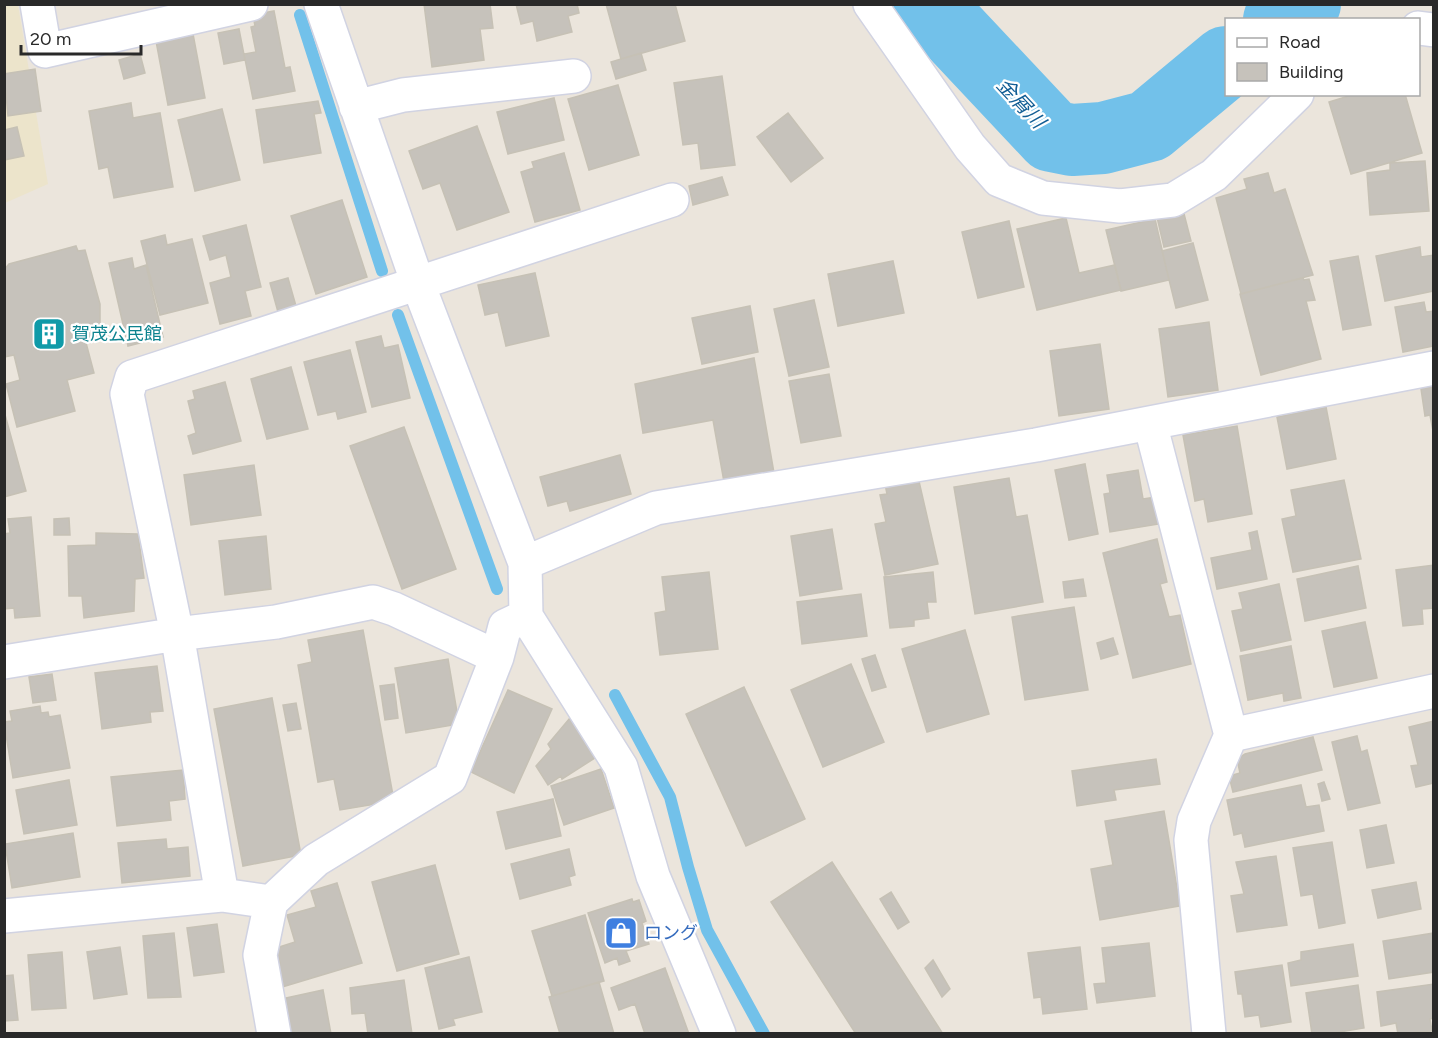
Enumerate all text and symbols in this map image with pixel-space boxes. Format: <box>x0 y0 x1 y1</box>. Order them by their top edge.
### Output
scale bar <box>21 18 141 56</box>
legend <box>1225 18 1420 96</box>
text: 20 m <box>30 28 71 50</box>
text: Road <box>1279 31 1320 53</box>
text: Building <box>1279 61 1344 83</box>
water label: 金屑川 <box>992 73 1052 135</box>
building icon: 賀茂公民館 <box>31 316 67 352</box>
place label: 賀茂公民館 <box>72 323 162 345</box>
shop icon: ロング <box>603 915 639 951</box>
place label: ロング <box>644 922 698 944</box>

